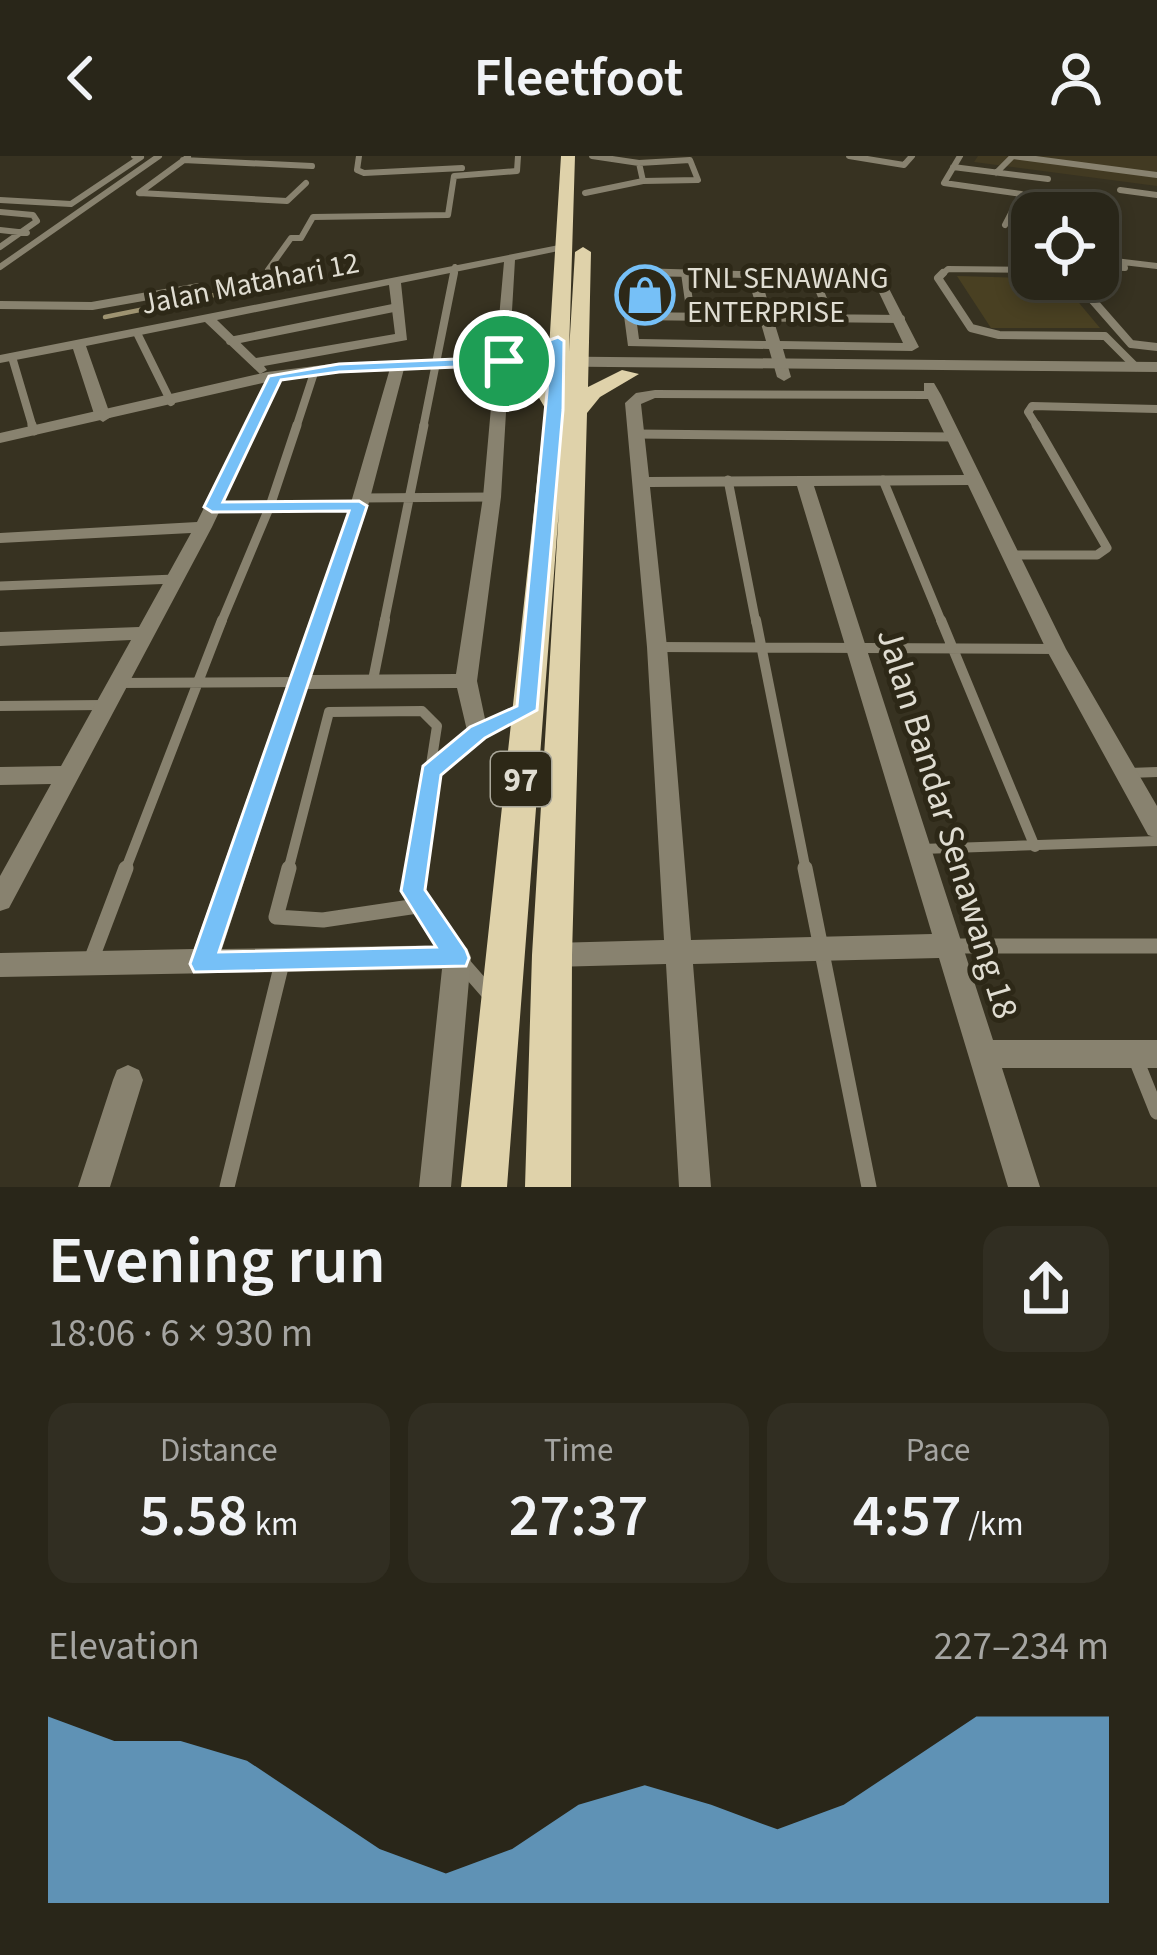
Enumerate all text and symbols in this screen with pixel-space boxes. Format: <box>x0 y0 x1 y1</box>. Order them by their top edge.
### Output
text: Fleetfoot <box>474 40 683 117</box>
icon: back <box>48 45 114 111</box>
icon: person <box>1043 45 1109 111</box>
map controls <box>1011 192 1119 300</box>
button: locate <box>1011 192 1119 300</box>
street label: Jalan Matahari 12 <box>138 241 363 326</box>
place label: TNL SENAWANG ENTERPRISE <box>687 257 888 334</box>
shop icon: TNL SENAWANG ENTERPRISE <box>614 264 676 326</box>
pin <box>453 310 555 412</box>
icon: arrive <box>471 328 537 394</box>
street label: Jalan Bandar Senawang 18 <box>864 622 1031 1025</box>
road number: 97 <box>491 752 551 806</box>
text: Evening run <box>48 1214 386 1308</box>
button: share <box>983 1226 1109 1352</box>
text: 18:06 · 6 × 930 m <box>48 1306 313 1362</box>
text: Distance <box>160 1427 278 1474</box>
text: Time <box>544 1427 613 1474</box>
text: Pace <box>906 1427 970 1474</box>
text: 5.58 <box>139 1474 248 1559</box>
text: 27:37 <box>509 1474 648 1559</box>
text: 4:57 <box>853 1474 962 1559</box>
text: km <box>248 1501 298 1548</box>
text: /km <box>962 1501 1024 1548</box>
text: Elevation <box>48 1619 200 1675</box>
text: 227–234 m <box>934 1619 1109 1675</box>

